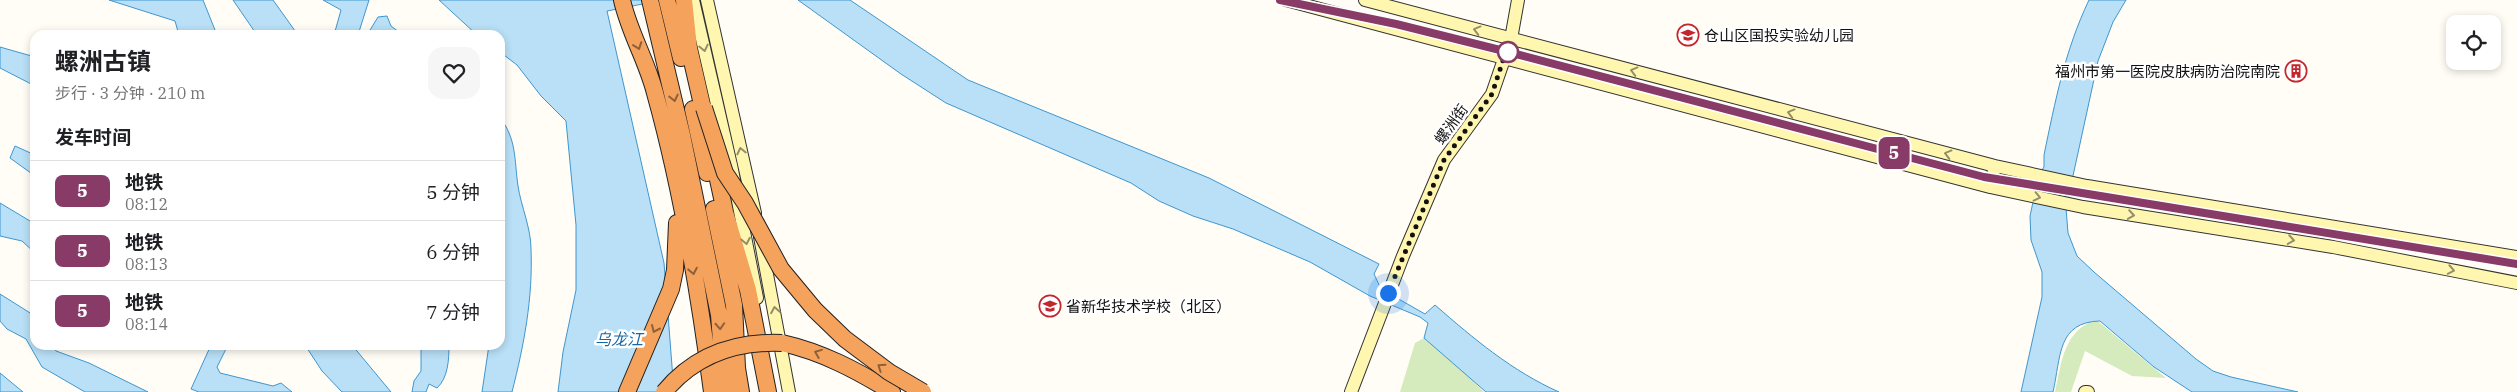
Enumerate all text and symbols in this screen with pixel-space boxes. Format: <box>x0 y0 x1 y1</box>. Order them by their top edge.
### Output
map controls <box>2446 15 2501 70</box>
button: locate <box>2446 15 2501 70</box>
school or university icon: 仓山区国投实验幼儿园 <box>1676 23 1700 47</box>
one-way arrow <box>1472 25 1481 36</box>
place label: 仓山区国投实验幼儿园 <box>1704 26 1854 45</box>
one-way arrow <box>632 41 642 50</box>
unlabelled marker <box>1497 41 1519 63</box>
one-way arrow <box>698 43 709 52</box>
text: 螺洲古镇 <box>55 45 151 77</box>
button: heart <box>428 47 480 99</box>
building icon: 福州市第一医院皮肤病防治院南院 <box>2284 59 2308 83</box>
place label: 福州市第一医院皮肤病防治院南院 <box>2055 62 2280 81</box>
one-way arrow <box>1630 67 1638 77</box>
text: 步行 · 3 分钟 · 210 m <box>55 83 205 103</box>
one-way arrow <box>668 94 679 103</box>
street label: 螺洲街 <box>1430 100 1472 148</box>
one-way arrow <box>1787 108 1796 118</box>
text: 发车时间 <box>55 125 131 149</box>
line badge: 5 <box>1878 137 1910 169</box>
text: 5 <box>1889 141 1899 164</box>
one-way arrow <box>736 146 747 155</box>
one-way arrow <box>1945 149 1953 159</box>
text: 地铁 <box>125 170 163 194</box>
text: 5 <box>77 179 88 202</box>
text: 5 分钟 <box>426 180 480 204</box>
one-way arrow <box>2032 191 2041 202</box>
text: 08:12 <box>125 194 168 214</box>
one-way arrow <box>2127 209 2135 219</box>
text: 地铁 <box>125 230 163 254</box>
one-way arrow <box>2287 235 2296 245</box>
one-way arrow <box>740 236 751 245</box>
text: 5 <box>77 239 88 262</box>
text: 6 分钟 <box>426 240 480 264</box>
text: 08:13 <box>125 254 168 274</box>
one-way arrow <box>2447 264 2456 275</box>
one-way arrow <box>688 267 698 276</box>
your location <box>1376 281 1401 306</box>
text: 地铁 <box>125 290 163 314</box>
school or university icon: 省新华技术学校（北区） <box>1038 294 1062 318</box>
place label: 省新华技术学校（北区） <box>1066 297 1231 316</box>
text: 5 <box>77 299 88 322</box>
text: 7 分钟 <box>426 300 480 324</box>
one-way arrow <box>770 305 780 314</box>
text: 08:14 <box>125 314 168 334</box>
one-way arrow <box>715 322 725 330</box>
one-way arrow <box>651 324 661 333</box>
water label: 乌龙江 <box>595 329 645 349</box>
one-way arrow <box>814 349 823 359</box>
one-way arrow <box>878 364 887 373</box>

